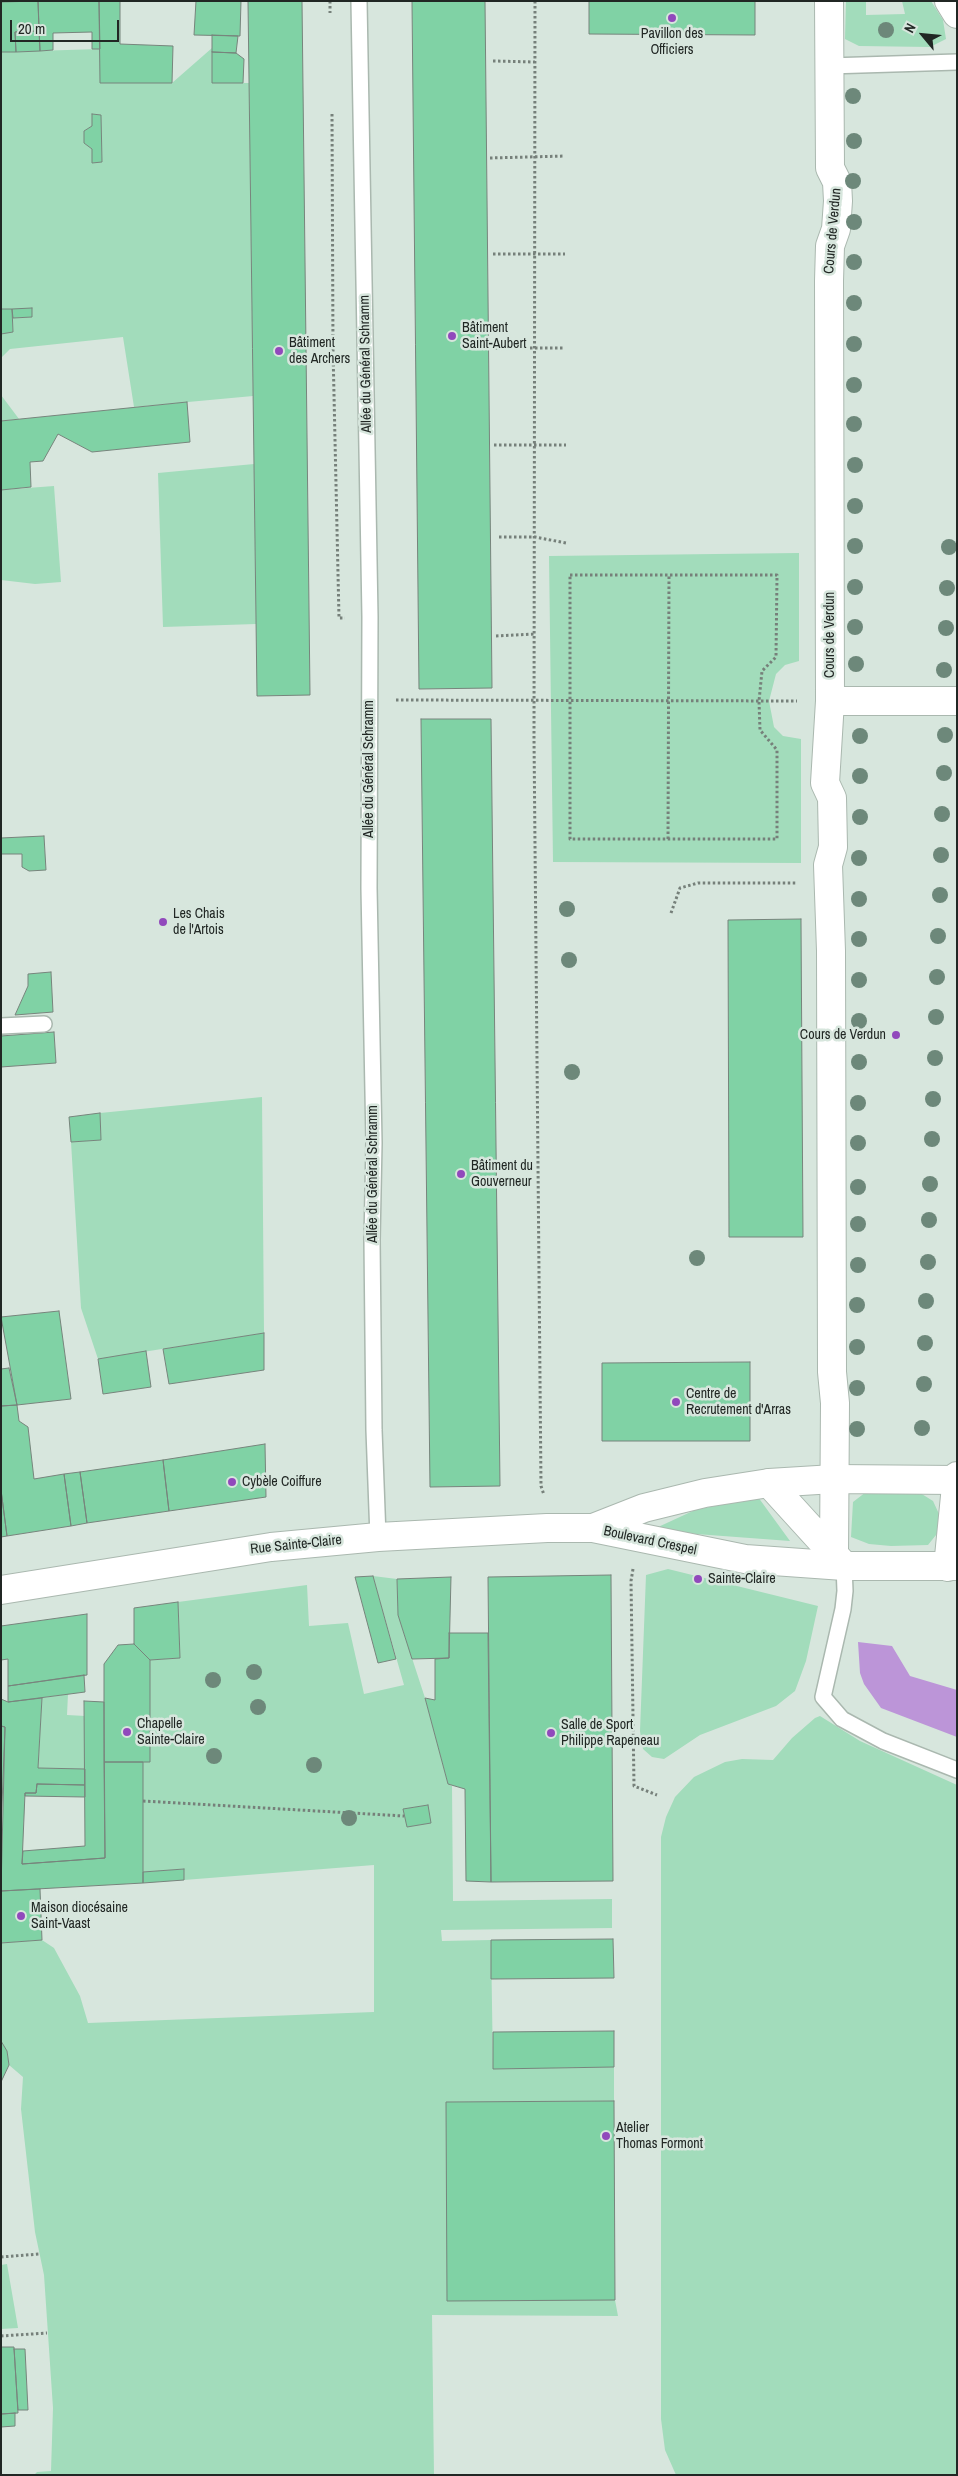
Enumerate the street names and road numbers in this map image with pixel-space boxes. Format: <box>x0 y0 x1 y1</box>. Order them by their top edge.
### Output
street label: Cours de Verdun <box>821 187 845 275</box>
street label: Allée du Général Schramm <box>356 295 376 433</box>
street label: Cours de Verdun <box>822 592 838 678</box>
street label: Allée du Général Schramm <box>361 700 377 838</box>
street label: Allée du Général Schramm <box>365 1105 381 1243</box>
street label: Boulevard Crespel <box>602 1523 698 1559</box>
street label: Rue Sainte-Claire <box>249 1532 343 1558</box>

